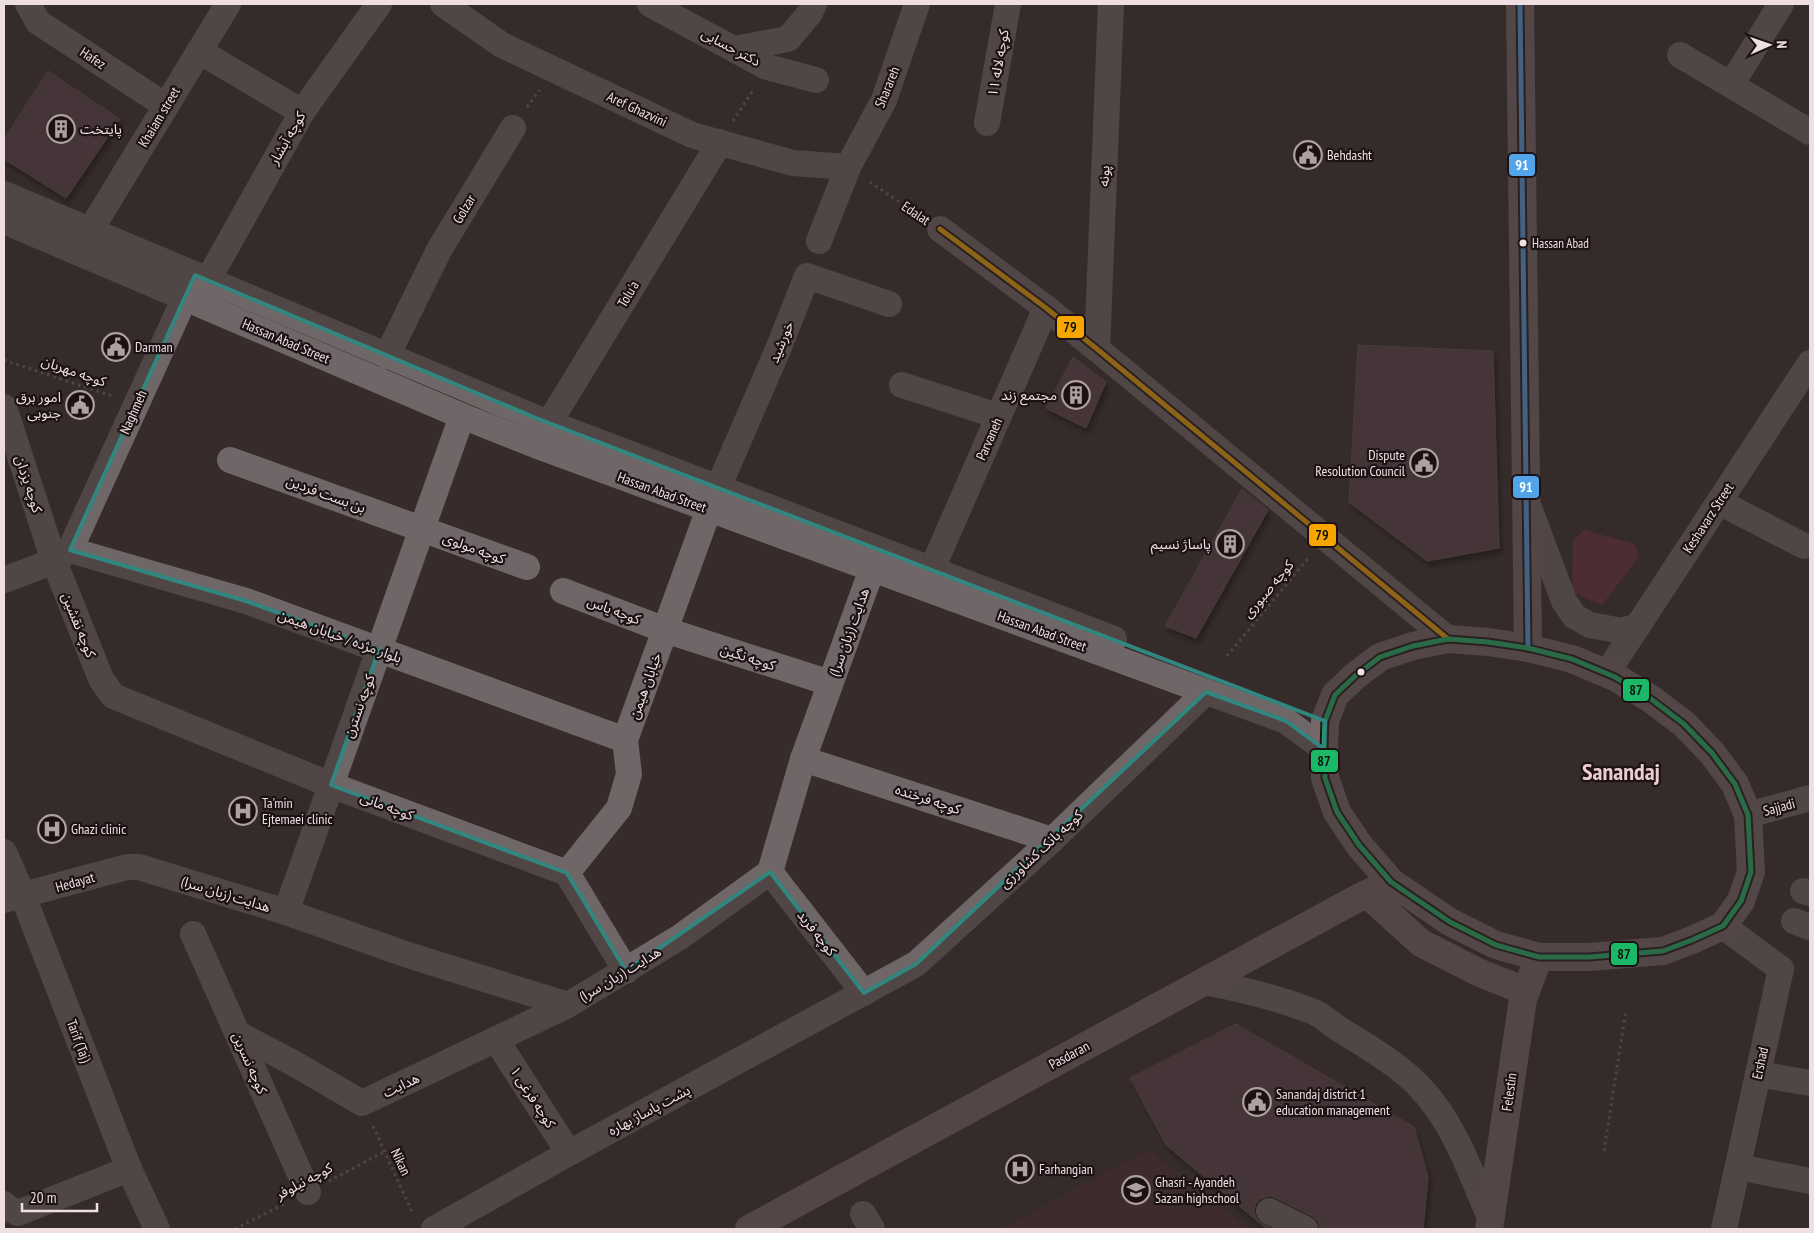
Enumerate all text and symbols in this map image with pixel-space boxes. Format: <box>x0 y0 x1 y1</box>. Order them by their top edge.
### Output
north arrow <box>1744 20 1794 70</box>
street label: دکتر حسابی <box>698 24 764 70</box>
street label: کوچه لاله ۱۱ <box>983 28 1014 98</box>
text: N <box>1773 40 1791 49</box>
street label: Hafez <box>77 43 109 73</box>
street label: Sharareh <box>871 64 903 110</box>
street label: Khaiam street <box>134 83 184 150</box>
street label: Aref Ghazvini <box>604 87 670 131</box>
street label: کوچه آبشار <box>264 108 310 169</box>
building icon: پایتخت <box>46 114 76 144</box>
place label: پایتخت <box>80 120 122 139</box>
public building icon: Behdasht <box>1293 140 1323 170</box>
place label: Behdasht <box>1327 146 1372 164</box>
line badge: 91 <box>1508 153 1536 177</box>
text: 91 <box>1515 156 1529 174</box>
street label: پونه <box>1095 165 1114 187</box>
street label: Golzar <box>448 191 480 227</box>
street label: Edalat <box>898 197 934 229</box>
place label: Hassan Abad <box>1532 235 1589 252</box>
marker: Hassan Abad <box>1518 238 1528 248</box>
street label: Tolu'a <box>613 278 643 310</box>
street label: Hassan Abad Street <box>240 315 333 368</box>
line badge: 79 <box>1056 315 1085 339</box>
text: 79 <box>1063 318 1077 336</box>
street label: خورشید <box>765 319 797 365</box>
public building icon: Darman <box>101 332 131 362</box>
place label: Darman <box>135 338 173 356</box>
street label: کوچه مهربان <box>39 352 109 392</box>
building icon: مجتمع زند <box>1061 380 1091 410</box>
place label: مجتمع زند <box>1001 386 1057 406</box>
street label: Naghmeh <box>115 387 151 437</box>
place label: امور برق جنوبی <box>16 388 61 422</box>
public building icon: امور برق جنوبی <box>65 390 95 420</box>
street label: Parvaneh <box>972 415 1006 463</box>
place label: Dispute Resolution Council <box>1315 446 1406 480</box>
public building icon: Dispute Resolution Council <box>1409 448 1439 478</box>
street label: کوچه یزدان <box>10 453 47 516</box>
street label: Hassan Abad Street <box>615 468 709 516</box>
street label: بن بست فردین <box>284 471 368 517</box>
line badge: 91 <box>1512 475 1540 499</box>
text: 91 <box>1519 478 1533 496</box>
street label: Keshavarz Street <box>1679 479 1737 557</box>
line badge: 79 <box>1308 523 1337 547</box>
text: 79 <box>1315 526 1329 544</box>
street label: کوچه مولوی <box>440 528 508 569</box>
building icon: پاساژ نسیم <box>1215 529 1245 559</box>
place label: پاساژ نسیم <box>1151 535 1211 555</box>
street label: کوچه صبوری <box>1239 556 1298 622</box>
street label: هدایت (زبان سرا) <box>825 585 873 679</box>
street label: کوچه نقشین <box>57 590 100 661</box>
street label: کوچه یاس <box>584 592 643 629</box>
street label: بلوار مژده / خیابان هیمن <box>276 605 405 667</box>
street label: Hassan Abad Street <box>995 607 1089 655</box>
street label: کوچه نگین <box>718 640 778 675</box>
street label: خیابان هیمن <box>625 650 665 722</box>
unlabelled marker <box>1356 667 1366 677</box>
street label: کوچه نسترن <box>339 672 380 741</box>
line badge: 87 <box>1622 678 1650 702</box>
text: 87 <box>1629 681 1643 699</box>
line badge: 87 <box>1310 749 1339 773</box>
text: 87 <box>1317 752 1331 770</box>
district label: Sanandaj <box>1582 756 1660 787</box>
street label: کوچه فرخنده <box>893 780 963 819</box>
street label: کوچه مانی <box>357 788 417 825</box>
place label: Ta'min Ejtemaei clinic <box>262 794 333 828</box>
street label: Sajjadi <box>1761 794 1797 820</box>
hospital icon: Ta'min Ejtemaei clinic <box>228 796 258 826</box>
street label: کوچه بانک کشاورزی <box>996 806 1087 893</box>
hospital icon: Ghazi clinic <box>37 814 67 844</box>
place label: Ghazi clinic <box>71 820 126 838</box>
street label: Hedayat <box>53 868 97 896</box>
street label: هدایت (زبان سرا) <box>179 872 273 916</box>
street label: کوچه فرید <box>793 906 841 960</box>
street label: هدایت (زبان سرا) <box>576 942 664 1006</box>
line badge: 87 <box>1610 942 1638 966</box>
text: 87 <box>1617 945 1631 963</box>
street label: Tarif (Taj) <box>63 1017 96 1066</box>
street label: کوچه نسرین <box>227 1029 272 1097</box>
street label: Pasdaran <box>1046 1037 1092 1073</box>
street label: Ershad <box>1748 1045 1772 1081</box>
street label: کوچه فرغی ۱ <box>505 1063 560 1132</box>
street label: هدایت <box>380 1069 422 1101</box>
street label: Felestin <box>1497 1072 1521 1112</box>
street label: پشت پاساژ بهاره <box>605 1081 694 1140</box>
place label: Sanandaj district 1 education management <box>1276 1085 1390 1119</box>
public building icon: Sanandaj district 1 education management <box>1242 1087 1272 1117</box>
street label: Nikan <box>387 1146 415 1178</box>
hospital icon: Farhangian <box>1005 1154 1035 1184</box>
street label: کوچه نیلوفر <box>272 1158 336 1205</box>
place label: Farhangian <box>1039 1160 1093 1178</box>
place label: Ghasri - Ayandeh Sazan highschool <box>1155 1173 1240 1207</box>
school or university icon: Ghasri - Ayandeh Sazan highschool <box>1121 1175 1151 1205</box>
scale bar <box>22 1180 98 1212</box>
text: 20 m <box>30 1188 56 1207</box>

